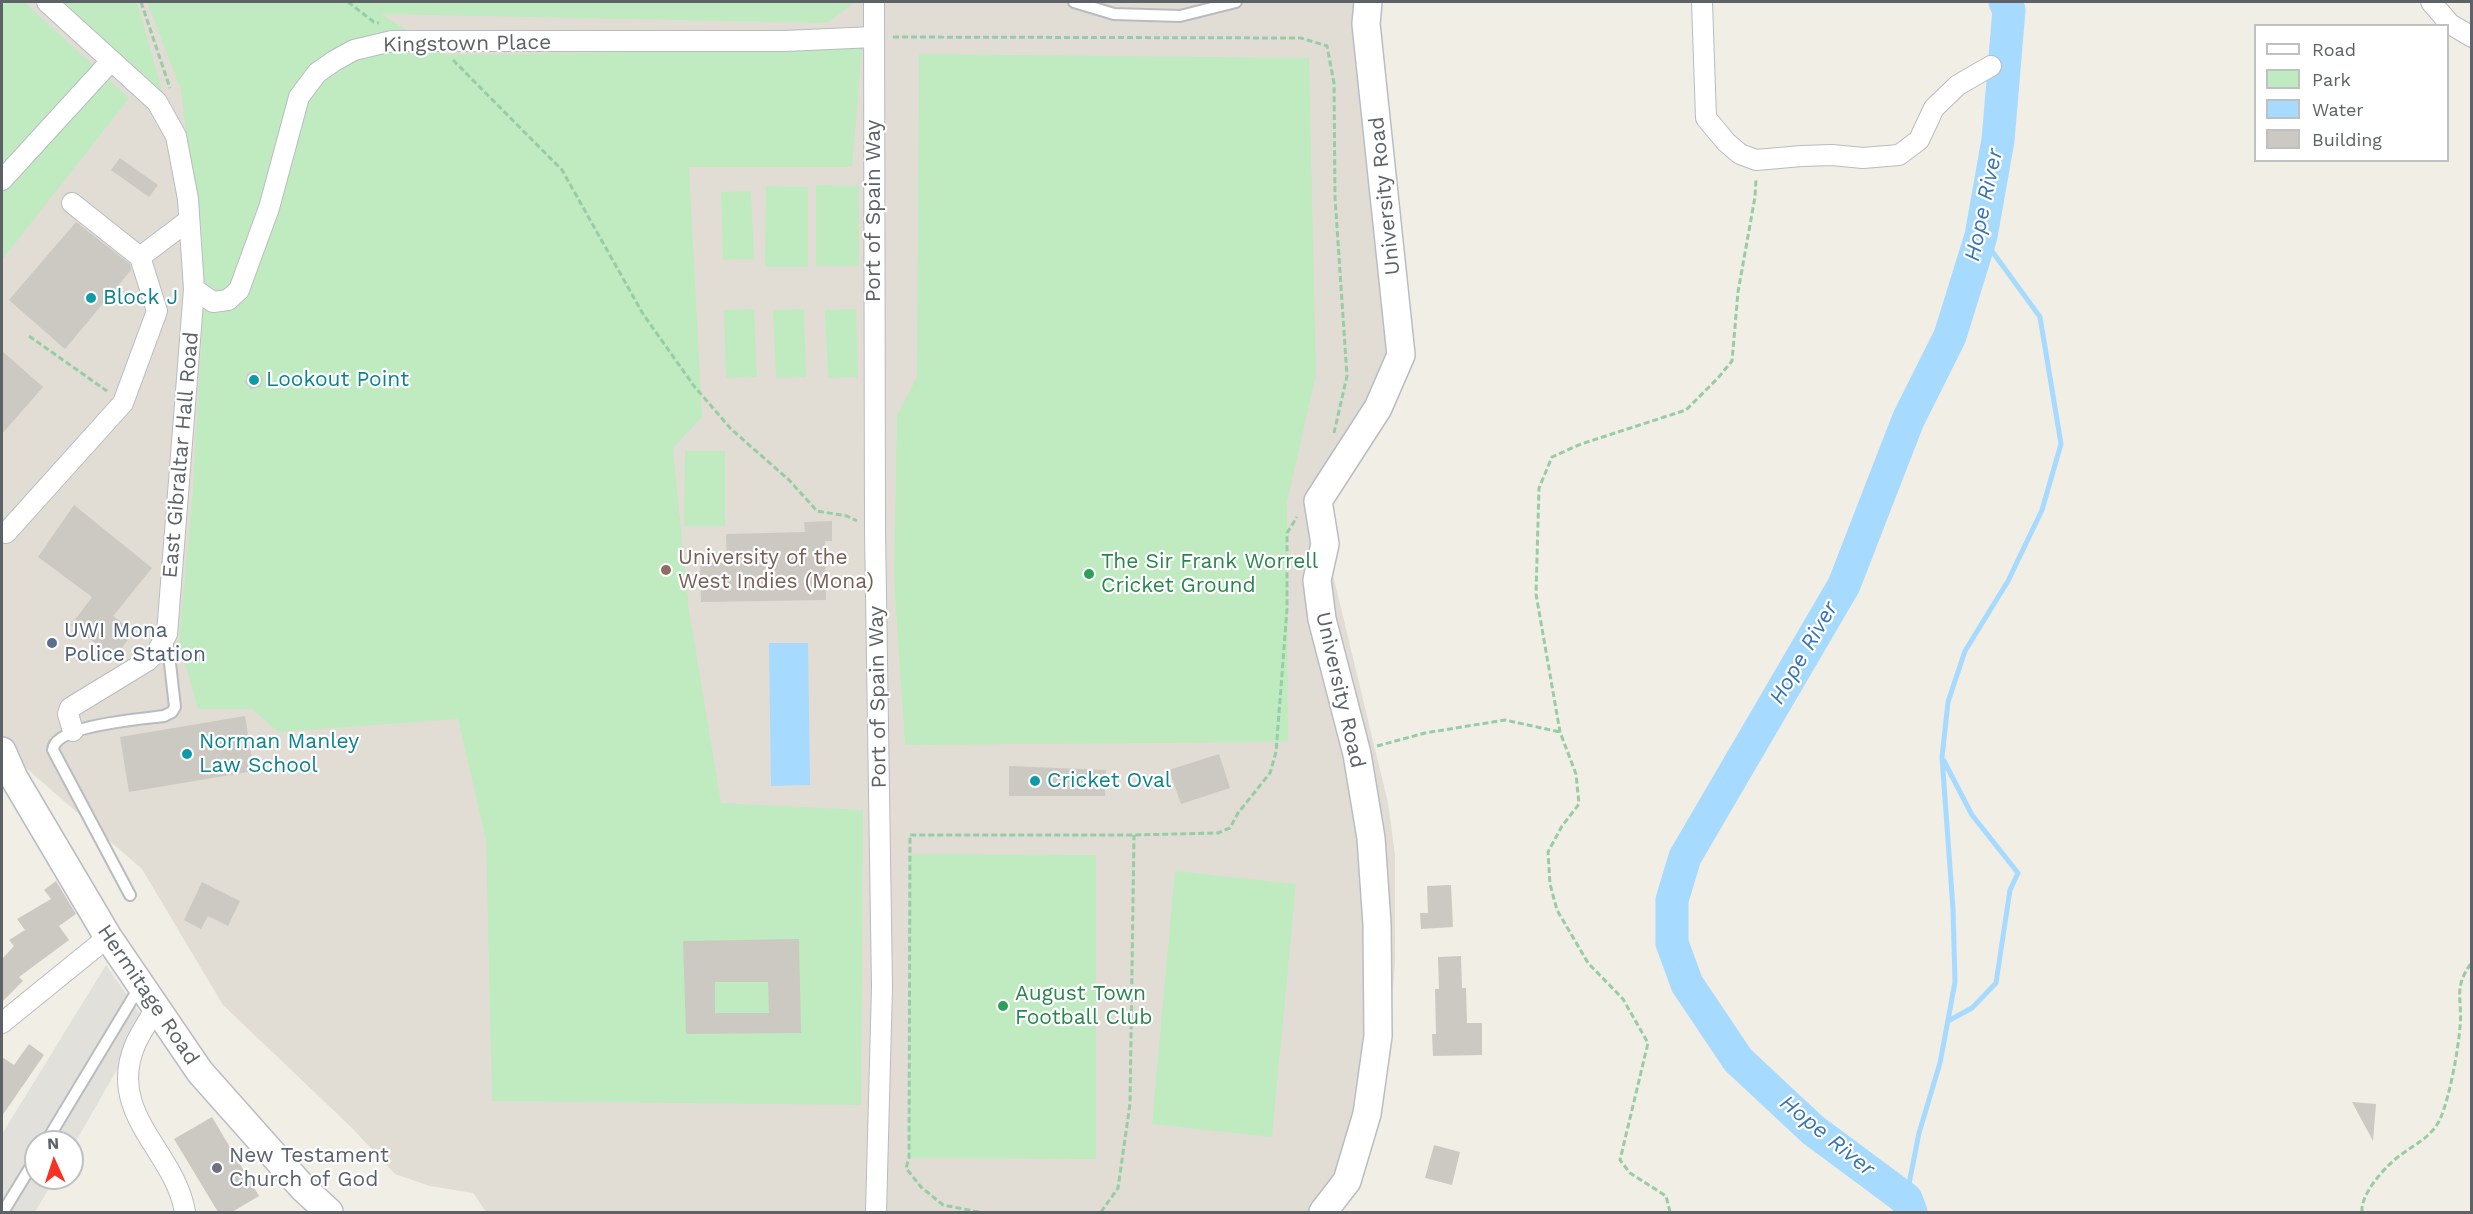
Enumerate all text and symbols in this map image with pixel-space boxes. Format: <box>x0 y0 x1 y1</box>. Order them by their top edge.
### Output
legend <box>2254 24 2449 162</box>
street label: Kingstown Place <box>383 30 551 58</box>
text: Road <box>2312 39 2356 60</box>
text: Park <box>2312 69 2351 90</box>
text: Water <box>2312 99 2364 120</box>
street label: University Road <box>1364 116 1406 276</box>
street label: Port of Spain Way <box>861 120 887 302</box>
text: Building <box>2312 129 2382 150</box>
water label: Hope River <box>1959 146 2009 264</box>
place label: Block J <box>103 285 178 311</box>
marker: Block J <box>84 291 98 305</box>
street label: East Gibraltar Hall Road <box>158 331 204 579</box>
place label: Lookout Point <box>266 367 409 393</box>
marker: Lookout Point <box>247 373 261 387</box>
place label: University of the West Indies (Mona) <box>678 545 874 595</box>
place label: The Sir Frank Worrell Cricket Ground <box>1101 549 1318 599</box>
marker: University of the West Indies (Mona) <box>659 563 673 577</box>
marker: The Sir Frank Worrell Cricket Ground <box>1082 567 1096 581</box>
water label: Hope River <box>1764 597 1844 709</box>
street label: Port of Spain Way <box>864 606 892 788</box>
street label: University Road <box>1310 610 1370 770</box>
place label: UWI Mona Police Station <box>64 618 206 668</box>
marker: UWI Mona Police Station <box>45 636 59 650</box>
place label: Norman Manley Law School <box>199 729 359 779</box>
marker: Norman Manley Law School <box>180 747 194 761</box>
place label: Cricket Oval <box>1047 768 1171 794</box>
marker: Cricket Oval <box>1028 774 1042 788</box>
street label: Hermitage Road <box>92 920 204 1070</box>
place label: August Town Football Club <box>1015 981 1152 1031</box>
marker: August Town Football Club <box>996 999 1010 1013</box>
water label: Hope River <box>1774 1090 1880 1182</box>
north arrow <box>24 1130 84 1190</box>
text: N <box>47 1134 60 1153</box>
place label: New Testament Church of God <box>229 1143 389 1193</box>
marker: New Testament Church of God <box>210 1161 224 1175</box>

